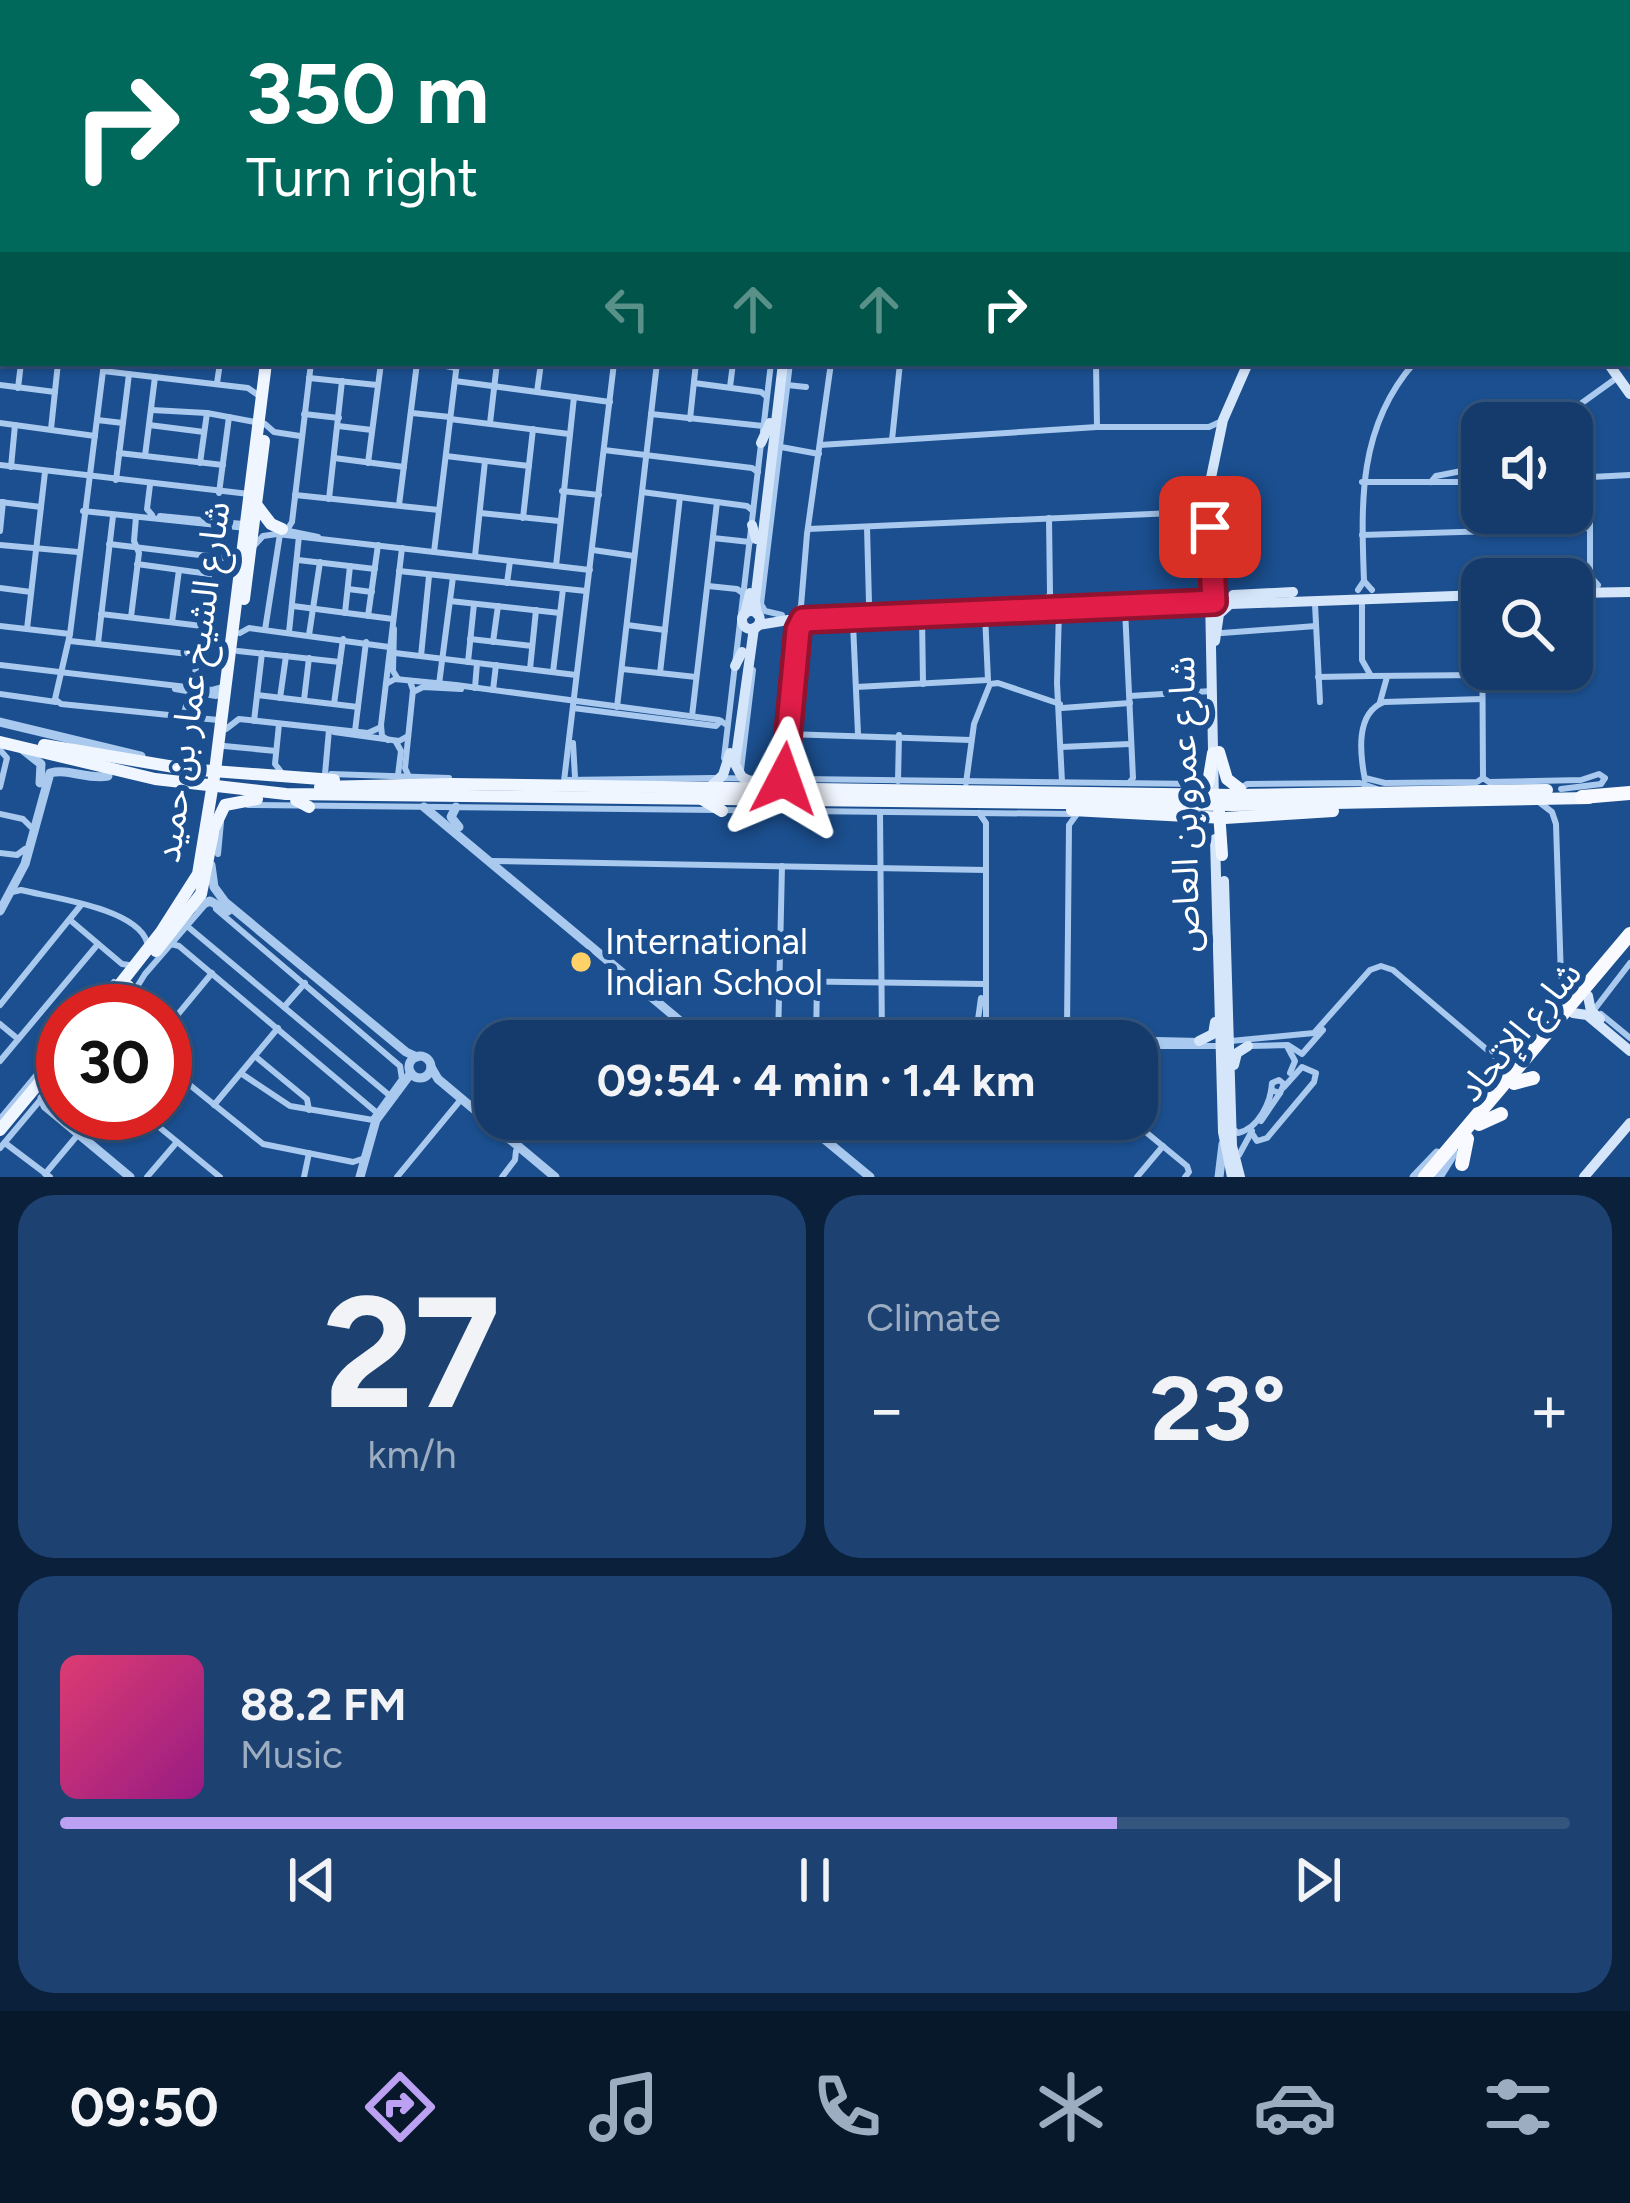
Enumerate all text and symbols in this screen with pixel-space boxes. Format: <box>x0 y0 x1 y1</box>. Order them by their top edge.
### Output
text: 350 m <box>246 43 489 144</box>
icon: right <box>48 48 204 204</box>
text: Turn right <box>246 145 478 210</box>
icon: left <box>594 276 660 342</box>
icon: ahead <box>720 276 786 342</box>
icon: ahead <box>846 276 912 342</box>
icon: right <box>972 276 1038 342</box>
map controls <box>1461 402 1593 690</box>
button: sound <box>1461 402 1593 534</box>
pin <box>1159 476 1261 578</box>
icon: arrive <box>1177 494 1243 560</box>
street label: شارع الشيخ عمار بن حميد <box>145 499 244 866</box>
button: search <box>1461 558 1593 690</box>
street label: شارع عمرو بن العاص <box>1160 655 1213 952</box>
position arrow <box>721 716 847 842</box>
place label: International Indian School <box>605 920 823 1004</box>
marker: International Indian School <box>568 949 594 975</box>
street label: شارع الإتحاد <box>1448 952 1594 1113</box>
speed limit sign: 30 <box>36 984 192 1140</box>
text: 09:54 · 4 min · 1.4 km <box>597 1053 1035 1107</box>
text: 27 <box>323 1259 501 1446</box>
text: Climate <box>866 1294 1001 1341</box>
text: 23° <box>1150 1354 1286 1463</box>
text: − <box>866 1369 907 1449</box>
text: + <box>1529 1369 1570 1449</box>
text: km/h <box>367 1431 457 1478</box>
text: 88.2 FM <box>240 1677 407 1731</box>
text: Music <box>240 1731 343 1778</box>
icon: previous <box>279 1847 345 1913</box>
icon: pause <box>782 1847 848 1913</box>
icon: next <box>1285 1847 1351 1913</box>
icon: directions <box>358 2065 442 2149</box>
icon: music <box>582 2065 666 2149</box>
icon: phone <box>805 2065 889 2149</box>
icon: climate <box>1029 2065 1113 2149</box>
icon: car <box>1253 2065 1337 2149</box>
icon: filters <box>1476 2065 1560 2149</box>
text: 09:50 <box>70 2075 219 2140</box>

